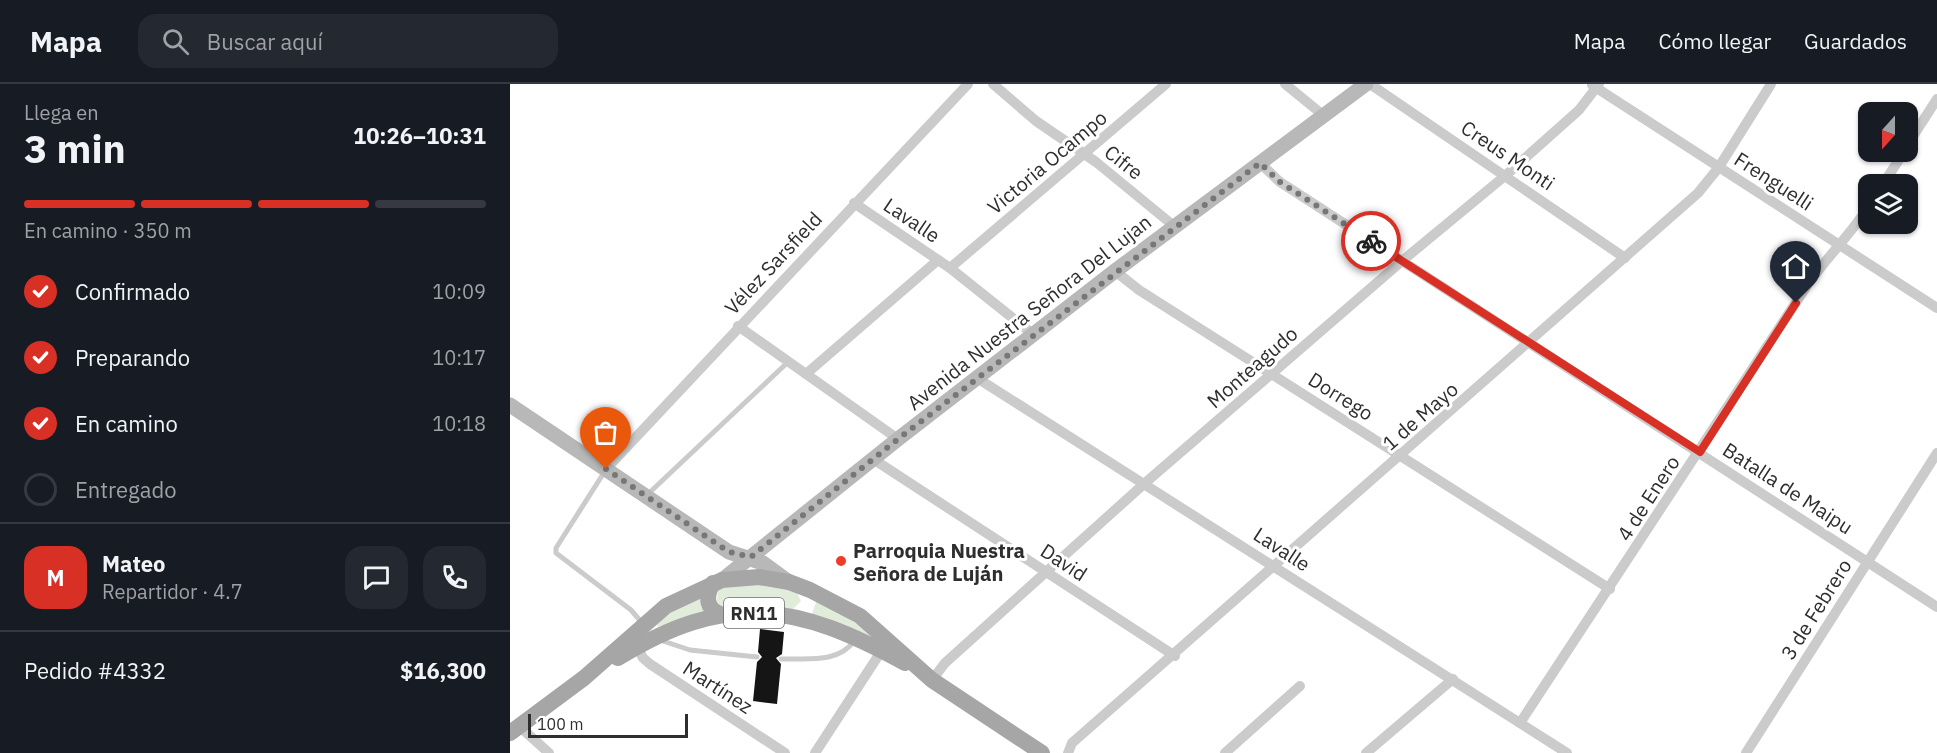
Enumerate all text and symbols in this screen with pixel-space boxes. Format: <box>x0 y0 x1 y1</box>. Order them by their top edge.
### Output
search box <box>138 14 558 68</box>
text: Mapa <box>30 23 102 60</box>
icon: search <box>159 25 192 58</box>
text: Buscar aquí <box>207 27 323 56</box>
text: Mapa <box>1574 27 1625 55</box>
text: Cómo llegar <box>1658 27 1771 55</box>
text: Guardados <box>1804 27 1907 55</box>
text: Llega en <box>24 99 99 126</box>
north arrow <box>1858 102 1918 162</box>
map controls <box>1858 102 1918 234</box>
street label: Victoria Ocampo <box>982 104 1112 220</box>
street label: Creus Monti <box>1456 114 1560 196</box>
text: 10:26–10:31 <box>353 121 486 150</box>
text: 3 min <box>24 123 126 174</box>
street label: Cifre <box>1099 138 1149 186</box>
street label: Frenguelli <box>1729 145 1819 217</box>
button: layers <box>1858 174 1918 234</box>
street label: Lavalle <box>878 191 946 249</box>
street label: Vélez Sarsfield <box>718 206 828 320</box>
street label: Avenida Nuestra Señora Del Lujan <box>901 208 1157 416</box>
courier <box>1341 211 1401 271</box>
text: En camino · 350 m <box>24 217 192 244</box>
icon: bike <box>1355 225 1388 258</box>
pin <box>1770 241 1821 303</box>
icon: home <box>1779 250 1812 283</box>
icon: check <box>24 275 57 308</box>
text: Confirmado <box>75 277 190 306</box>
text: 10:09 <box>432 278 486 305</box>
street label: Monteagudo <box>1201 320 1303 414</box>
icon: check <box>24 341 57 374</box>
text: Preparando <box>75 343 190 372</box>
text: 10:17 <box>432 344 486 371</box>
street label: Dorrego <box>1303 366 1379 426</box>
street label: 1 de Mayo <box>1376 376 1464 456</box>
icon: check <box>24 407 57 440</box>
pin <box>580 407 631 469</box>
text: En camino <box>75 409 178 438</box>
text: 10:18 <box>432 410 486 437</box>
icon: bag <box>589 416 622 449</box>
street label: Batalla de Maipu <box>1718 436 1858 540</box>
street label: 4 de Enero <box>1610 450 1686 546</box>
text: Entregado <box>75 475 176 504</box>
street label: Lavalle <box>1248 521 1316 577</box>
place label: Parroquia Nuestra Señora de Luján <box>853 537 1025 587</box>
street label: David <box>1036 537 1092 587</box>
button: chat <box>345 546 408 609</box>
button: phone <box>423 546 486 609</box>
text: Mateo <box>102 549 166 578</box>
marker: Parroquia Nuestra Señora de Luján <box>834 554 848 568</box>
street label: 3 de Febrero <box>1774 554 1858 664</box>
text: M <box>46 563 65 592</box>
text: Repartidor · 4.7 <box>102 578 243 605</box>
road number: RN11 <box>724 598 784 628</box>
street label: Martínez <box>678 654 758 720</box>
text: Pedido #4332 <box>24 656 166 685</box>
text: $16,300 <box>400 656 486 685</box>
scale bar <box>528 711 688 738</box>
text: 100 m <box>537 714 584 734</box>

